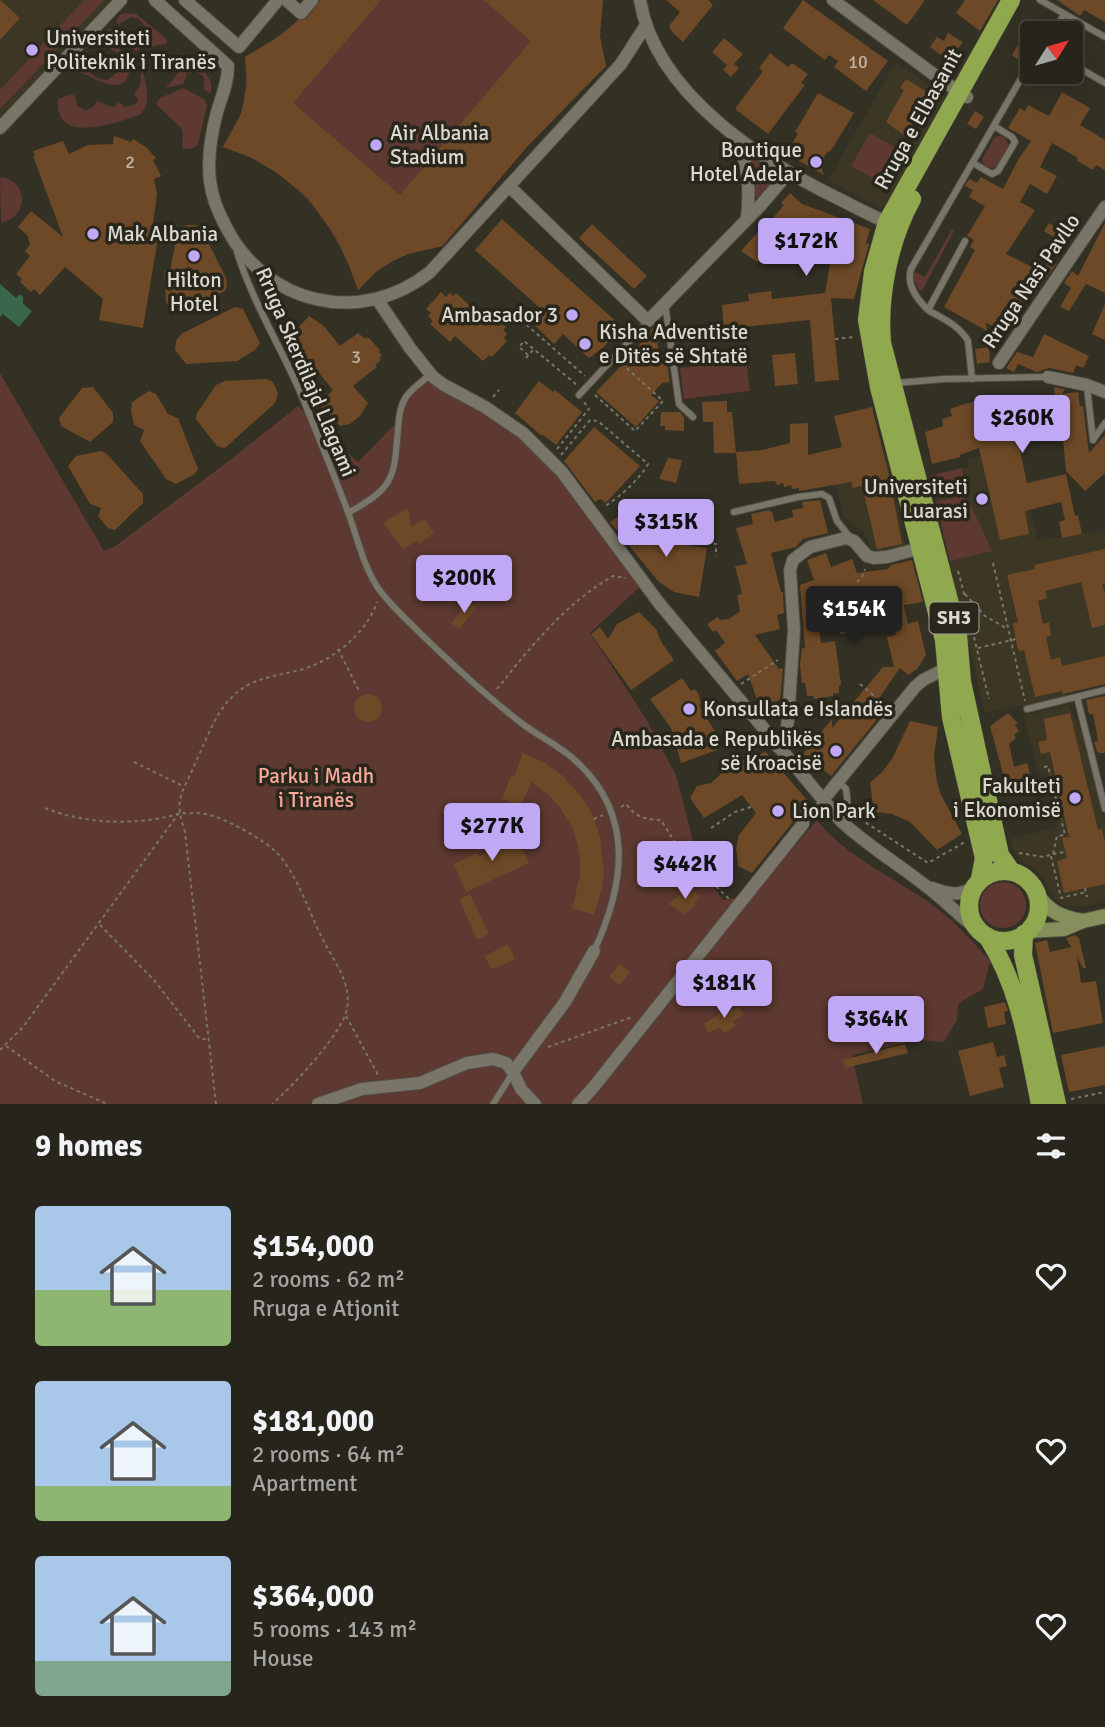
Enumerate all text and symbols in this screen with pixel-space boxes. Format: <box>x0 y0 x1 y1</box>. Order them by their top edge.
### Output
north arrow <box>1020 21 1083 84</box>
map controls <box>1020 21 1083 84</box>
place label: Universiteti Politeknik i Tiranës <box>46 25 216 75</box>
marker: Universiteti Politeknik i Tiranës <box>24 42 40 58</box>
street label: Rruga e Elbasanit <box>868 44 968 194</box>
house number: 10 <box>848 51 868 73</box>
place label: Air Albania Stadium <box>390 120 489 170</box>
marker: Air Albania Stadium <box>368 137 384 153</box>
place label: Boutique Hotel Adelar <box>690 137 802 187</box>
house number: 2 <box>125 151 135 173</box>
marker: Boutique Hotel Adelar <box>808 154 824 170</box>
street label: Rruga Nasi Pavllo <box>976 209 1086 353</box>
pin: $172K <box>757 218 855 278</box>
place label: Mak Albania <box>107 221 218 247</box>
marker: Mak Albania <box>85 226 101 242</box>
text: $172K <box>774 226 838 255</box>
marker: Hilton Hotel <box>186 248 202 264</box>
street label: Rruga Skerdilajd Llagami <box>250 263 362 481</box>
place label: Hilton Hotel <box>166 267 222 317</box>
place label: Ambasador 3 <box>441 302 558 328</box>
marker: Ambasador 3 <box>564 307 580 323</box>
place label: Kisha Adventiste e Ditës së Shtatë <box>599 319 748 369</box>
marker: Kisha Adventiste e Ditës së Shtatë <box>577 336 593 352</box>
house number: 3 <box>351 346 361 368</box>
pin: $260K <box>973 396 1071 455</box>
text: $260K <box>990 403 1054 432</box>
place label: Universiteti Luarasi <box>864 474 968 524</box>
marker: Universiteti Luarasi <box>974 491 990 507</box>
pin: $315K <box>617 500 715 559</box>
text: $315K <box>634 507 698 536</box>
pin: $200K <box>415 556 513 615</box>
text: $200K <box>432 563 496 592</box>
pin: $154K <box>805 586 903 646</box>
text: $154K <box>822 594 886 623</box>
road number: SH3 <box>930 603 978 634</box>
place label: Konsullata e Islandës <box>703 696 893 722</box>
marker: Konsullata e Islandës <box>681 701 697 717</box>
place label: Ambasada e Republikës së Kroacisë <box>611 726 822 776</box>
marker: Ambasada e Republikës së Kroacisë <box>828 743 844 759</box>
park label: Parku i Madh i Tiranës <box>258 763 374 813</box>
place label: Fakulteti i Ekonomisë <box>953 773 1061 823</box>
marker: Fakulteti i Ekonomisë <box>1067 790 1083 806</box>
place label: Lion Park <box>792 798 876 824</box>
marker: Lion Park <box>770 803 786 819</box>
pin: $277K <box>443 804 541 863</box>
text: $277K <box>460 811 524 840</box>
pin: $442K <box>636 842 734 901</box>
text: $442K <box>653 849 717 878</box>
pin: $181K <box>675 960 773 1020</box>
text: $181K <box>692 968 756 997</box>
pin: $364K <box>827 996 925 1056</box>
text: $364K <box>844 1004 908 1033</box>
icon: filters <box>1032 1127 1070 1165</box>
text: 9 homes <box>35 1128 142 1165</box>
text: $154,000 <box>252 1228 374 1265</box>
icon: home <box>91 1234 175 1318</box>
icon: heart <box>1032 1257 1070 1295</box>
text: 2 rooms · 62 m² <box>252 1265 405 1294</box>
text: Rruga e Atjonit <box>252 1294 399 1323</box>
text: $181,000 <box>252 1403 374 1440</box>
icon: home <box>91 1409 175 1493</box>
icon: heart <box>1032 1432 1070 1470</box>
text: 2 rooms · 64 m² <box>252 1440 405 1469</box>
text: Apartment <box>252 1469 357 1498</box>
text: $364,000 <box>252 1578 374 1615</box>
icon: home <box>91 1584 175 1668</box>
icon: heart <box>1032 1607 1070 1645</box>
text: 5 rooms · 143 m² <box>252 1615 417 1644</box>
text: House <box>252 1644 314 1673</box>

